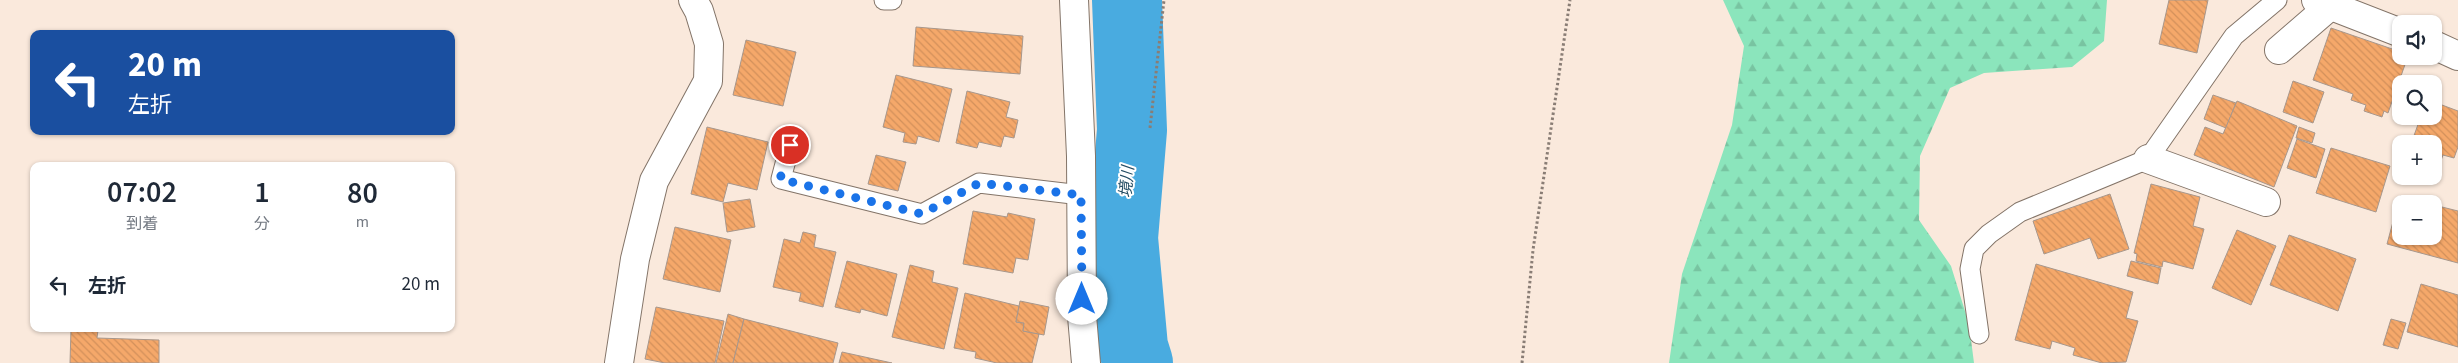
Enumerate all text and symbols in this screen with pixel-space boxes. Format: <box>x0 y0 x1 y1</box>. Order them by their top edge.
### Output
map controls <box>2392 15 2442 245</box>
button: sound <box>2392 15 2442 65</box>
text: 20 m <box>128 40 202 90</box>
icon: left <box>45 50 110 115</box>
button: search <box>2392 75 2442 125</box>
text: 左折 <box>128 89 172 121</box>
pin <box>769 124 811 166</box>
icon: arrive <box>776 131 804 159</box>
button: + <box>2392 135 2442 185</box>
water label: 境川 <box>1115 163 1140 199</box>
text: 07:02 <box>107 171 177 214</box>
text: 1 <box>254 171 270 214</box>
text: 80 <box>347 172 378 215</box>
button: − <box>2392 195 2442 245</box>
text: m <box>356 211 369 233</box>
text: 到着 <box>126 213 158 235</box>
text: 分 <box>254 213 270 235</box>
icon: left <box>45 271 73 299</box>
text: 20 m <box>402 271 440 298</box>
position arrow <box>1055 272 1107 324</box>
text: 左折 <box>88 273 126 300</box>

